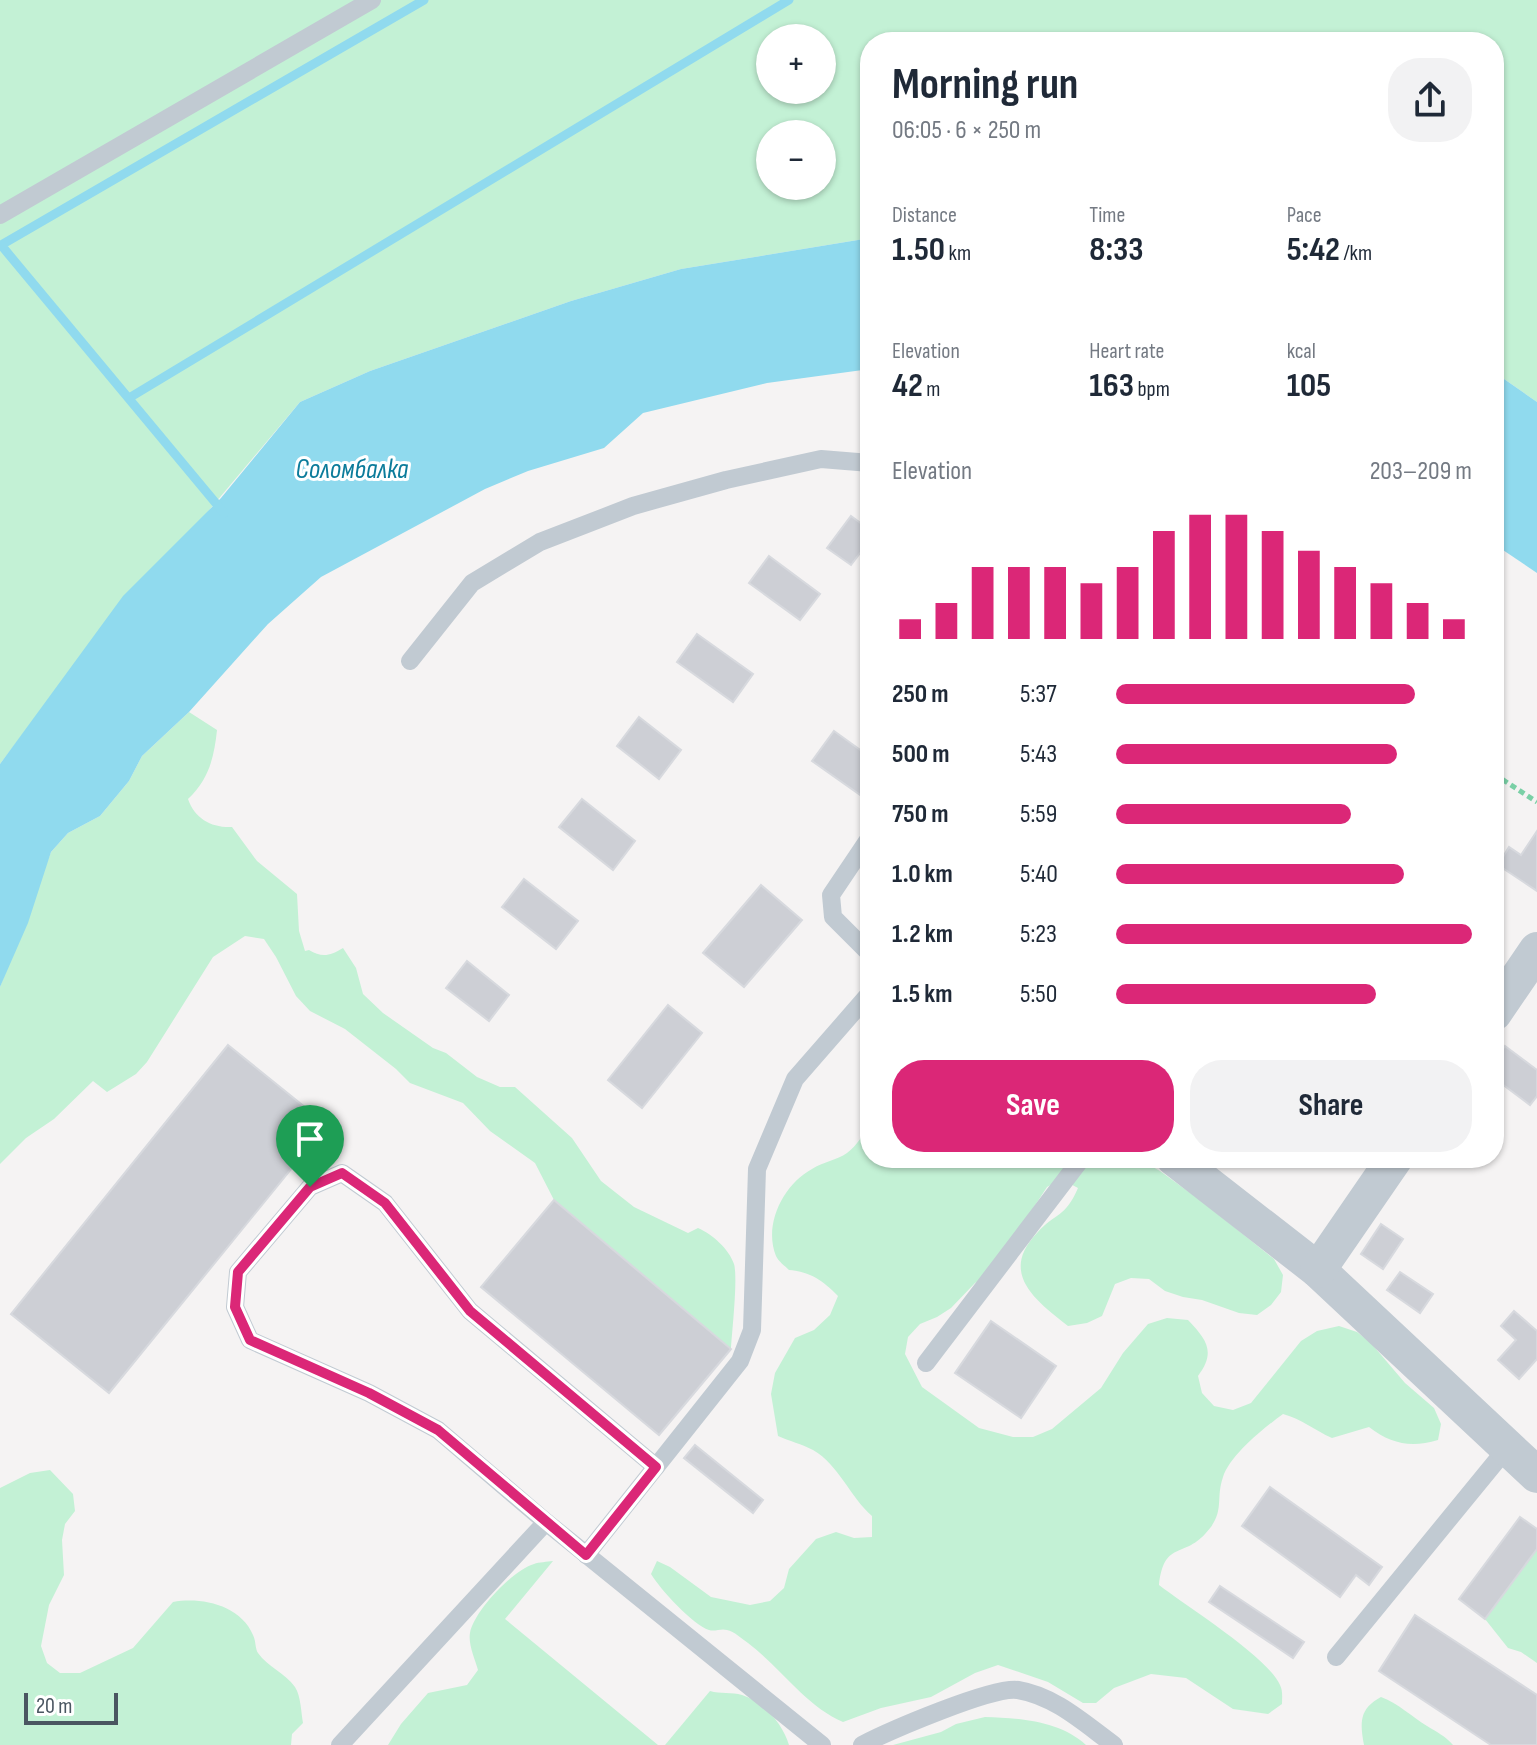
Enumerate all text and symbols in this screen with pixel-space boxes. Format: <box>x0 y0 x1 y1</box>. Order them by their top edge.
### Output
map controls <box>756 24 836 200</box>
button: + <box>756 24 836 104</box>
text: Morning run <box>892 58 1078 111</box>
button: share <box>1388 58 1472 142</box>
text: 06:05 · 6 × 250 m <box>892 115 1041 146</box>
button: − <box>756 120 836 200</box>
text: Distance <box>892 202 957 229</box>
text: Time <box>1089 202 1125 229</box>
text: Pace <box>1287 202 1322 229</box>
text: 1.50 <box>892 229 945 270</box>
text: 8:33 <box>1089 229 1143 270</box>
text: 5:42 <box>1287 229 1340 270</box>
text: km <box>945 240 971 267</box>
text: /km <box>1340 240 1372 267</box>
text: Elevation <box>892 338 960 365</box>
text: Heart rate <box>1089 338 1164 365</box>
text: kcal <box>1287 338 1316 365</box>
text: 42 <box>892 365 923 406</box>
text: 163 <box>1089 365 1134 406</box>
text: 105 <box>1287 365 1331 406</box>
text: m <box>923 376 940 403</box>
text: bpm <box>1134 376 1170 403</box>
water label: Соломбалка <box>296 453 409 486</box>
text: Elevation <box>892 456 972 487</box>
text: 203–209 m <box>1370 456 1472 487</box>
text: 250 m <box>892 679 948 710</box>
text: 5:37 <box>1020 679 1057 710</box>
text: 500 m <box>892 739 949 770</box>
text: 5:43 <box>1020 739 1057 770</box>
text: 750 m <box>892 799 948 830</box>
text: 5:59 <box>1020 799 1057 830</box>
text: 1.0 km <box>892 859 953 890</box>
text: 5:40 <box>1020 859 1058 890</box>
text: 1.2 km <box>892 919 953 950</box>
text: 5:23 <box>1020 919 1057 950</box>
text: 1.5 km <box>892 979 952 1010</box>
text: 5:50 <box>1020 979 1057 1010</box>
button: Save <box>892 1060 1174 1152</box>
button: Share <box>1190 1060 1472 1152</box>
pin <box>276 1105 344 1187</box>
icon: arrive <box>288 1117 332 1161</box>
scale bar <box>24 1689 118 1725</box>
text: 20 m <box>36 1693 73 1720</box>

